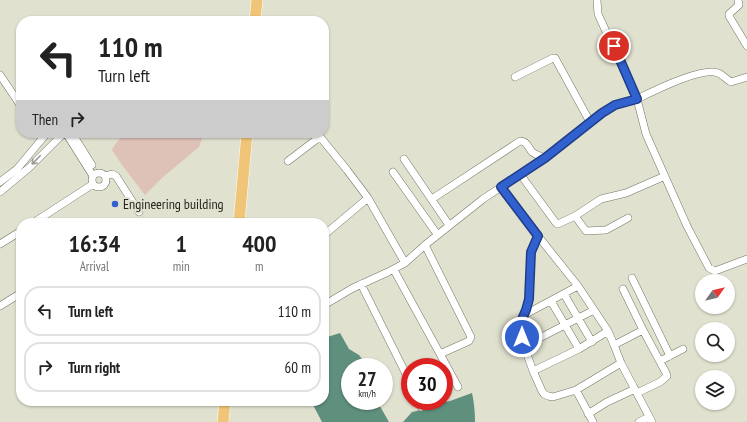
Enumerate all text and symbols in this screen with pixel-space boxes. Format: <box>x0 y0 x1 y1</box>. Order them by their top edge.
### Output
text: 110 m <box>98 28 162 65</box>
pin <box>597 29 631 63</box>
icon: left <box>32 32 84 84</box>
icon: arrive <box>603 35 625 57</box>
text: Turn left <box>98 64 150 87</box>
icon: right <box>66 108 88 130</box>
text: Then <box>32 110 58 129</box>
one-way arrow <box>31 155 41 165</box>
place label: Engineering building <box>123 195 224 213</box>
marker: Engineering building <box>110 199 120 209</box>
text: 16:34 <box>68 228 120 259</box>
text: 1 <box>175 228 187 259</box>
text: 400 <box>242 228 277 259</box>
text: Arrival <box>80 258 109 275</box>
text: min <box>173 258 190 275</box>
text: m <box>255 258 264 275</box>
north arrow <box>695 274 735 314</box>
map controls <box>695 274 735 410</box>
icon: left <box>34 300 56 322</box>
text: Turn left <box>68 302 113 321</box>
text: 110 m <box>278 302 311 321</box>
position arrow <box>501 316 543 358</box>
button: search <box>695 322 735 362</box>
icon: right <box>34 356 56 378</box>
text: Turn right <box>68 358 120 377</box>
text: 60 m <box>285 358 311 377</box>
speed limit sign: 30 <box>401 358 453 410</box>
text: 27 <box>357 366 377 392</box>
button: layers <box>695 370 735 410</box>
text: km/h <box>358 387 376 400</box>

